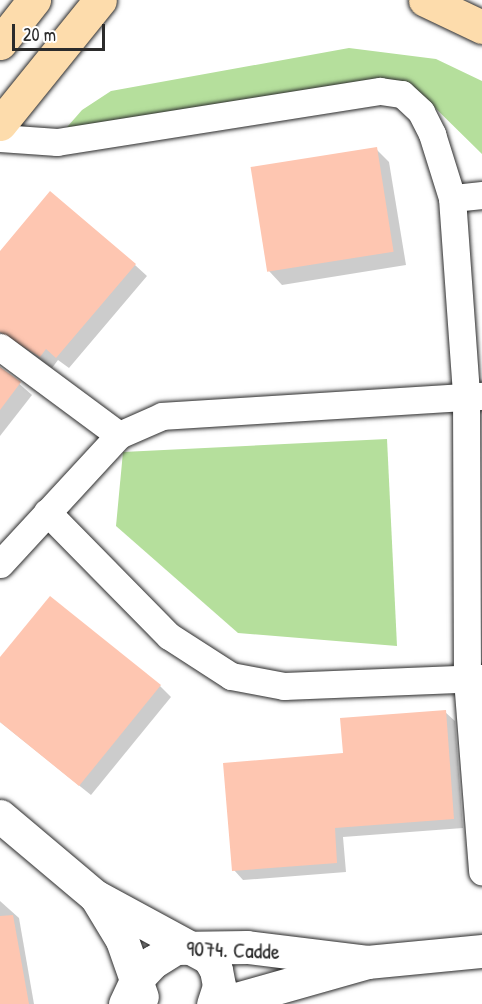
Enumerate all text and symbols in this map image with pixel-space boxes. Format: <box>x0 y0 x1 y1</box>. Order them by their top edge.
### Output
scale bar <box>15 12 108 50</box>
text: 20 m <box>23 22 56 47</box>
street label: 9074. Cadde <box>186 935 280 965</box>

